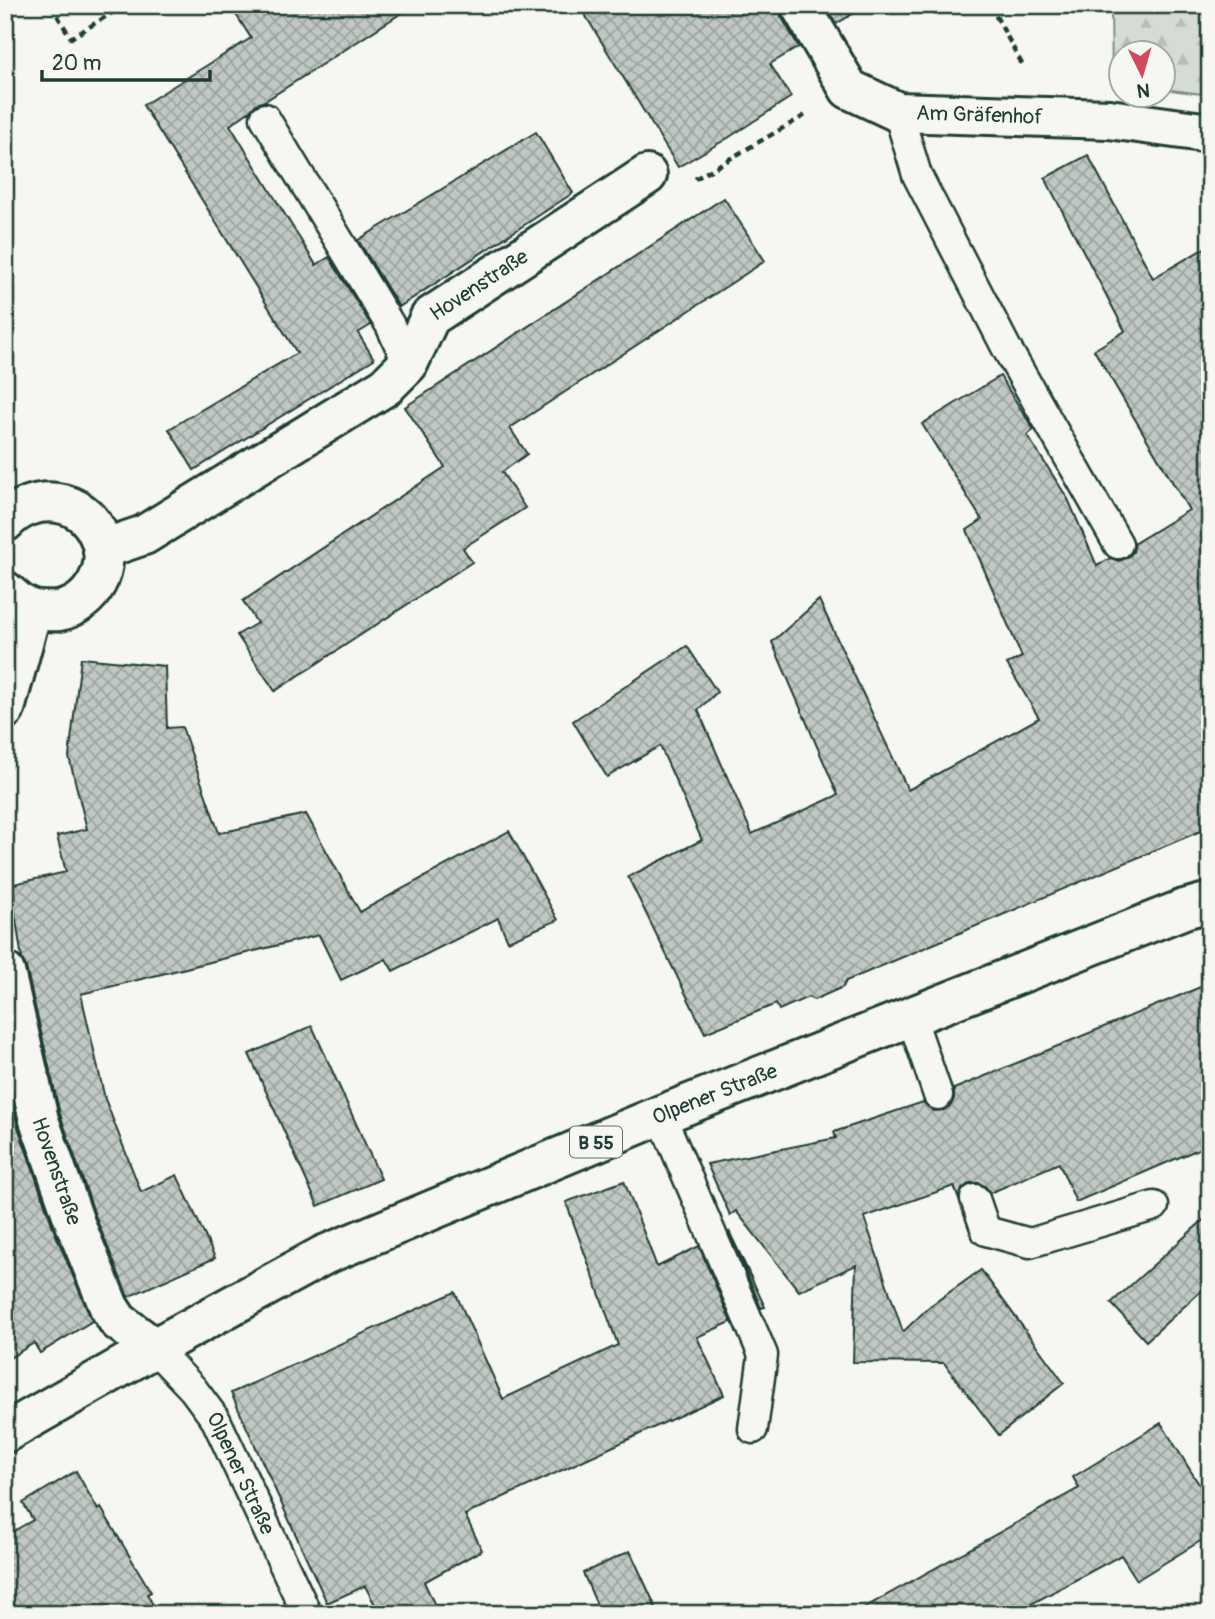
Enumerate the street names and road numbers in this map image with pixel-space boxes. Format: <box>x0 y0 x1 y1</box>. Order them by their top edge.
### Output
street label: Am Gräfenhof <box>916 100 1044 131</box>
street label: Hovenstraße <box>425 243 534 327</box>
street label: Olpener Straße <box>648 1057 782 1131</box>
street label: Hovenstraße <box>25 1114 88 1229</box>
road number: B 55 <box>570 1126 622 1158</box>
street label: Olpener Straße <box>200 1406 281 1540</box>

